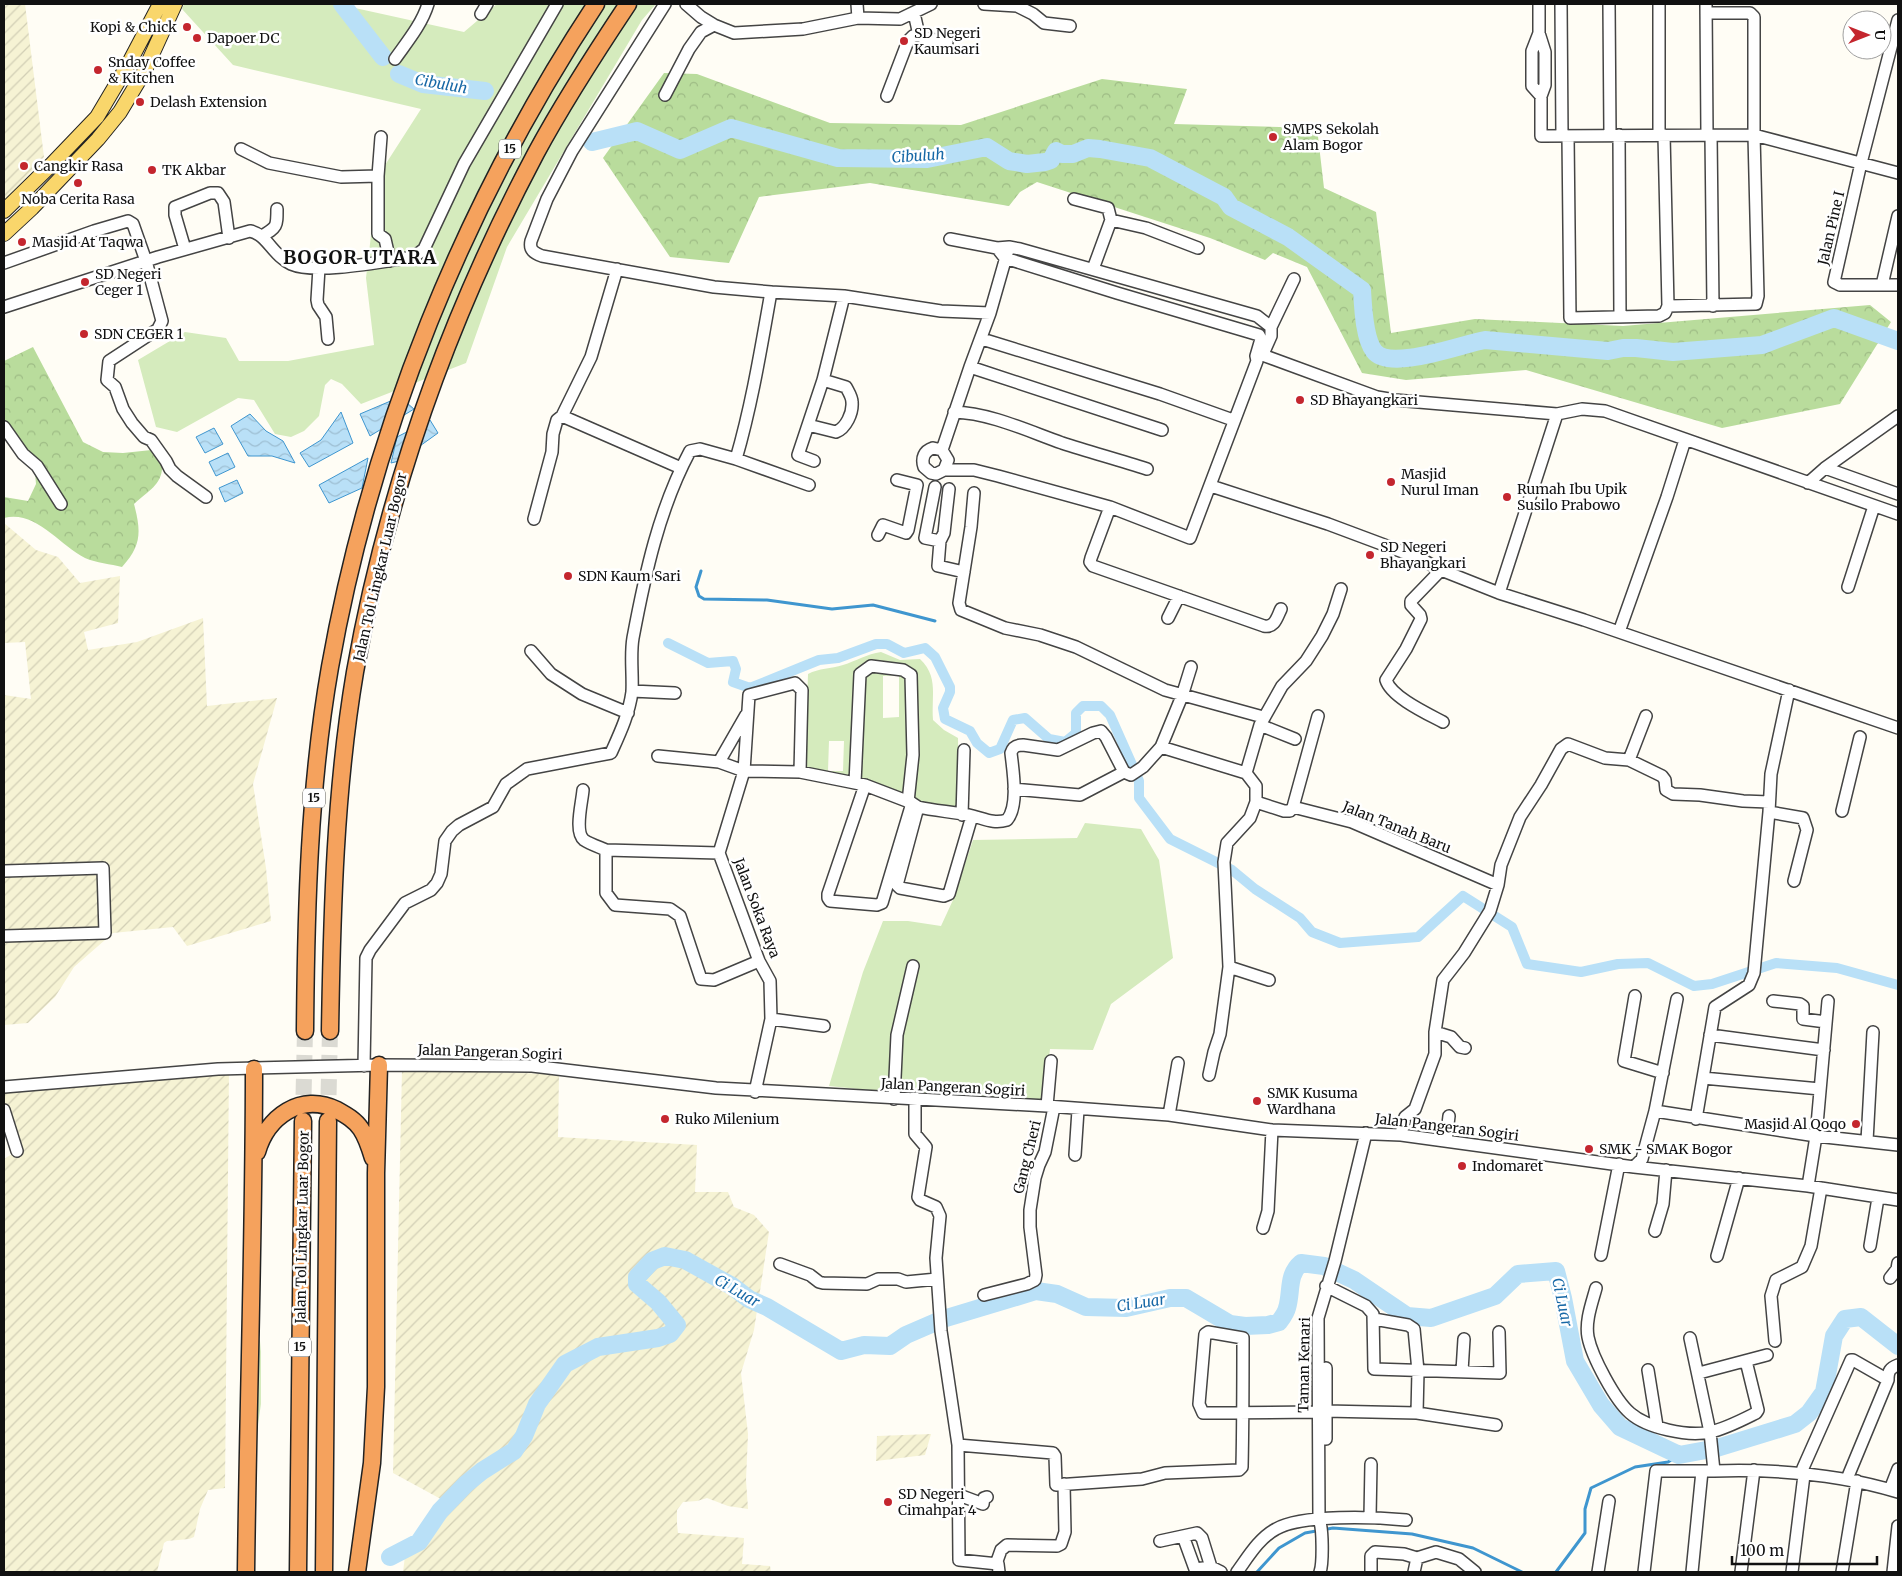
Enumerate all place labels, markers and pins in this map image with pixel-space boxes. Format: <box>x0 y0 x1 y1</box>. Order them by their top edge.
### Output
place label: Kopi & Chick <box>90 18 177 36</box>
marker: Kopi & Chick <box>181 21 193 33</box>
place label: SD Negeri Kaumsari <box>914 24 981 58</box>
place label: Dapoer DC <box>207 29 280 47</box>
marker: Dapoer DC <box>191 32 203 44</box>
marker: SD Negeri Kaumsari <box>898 35 910 47</box>
place label: Snday Coffee & Kitchen <box>108 53 195 87</box>
marker: Snday Coffee & Kitchen <box>92 64 104 76</box>
place label: Delash Extension <box>150 93 267 111</box>
marker: Delash Extension <box>134 96 146 108</box>
place label: SMPS Sekolah Alam Bogor <box>1282 120 1379 154</box>
marker: SMPS Sekolah Alam Bogor <box>1267 131 1279 143</box>
place label: Cangkir Rasa <box>34 157 124 175</box>
marker: Cangkir Rasa <box>18 160 30 172</box>
place label: TK Akbar <box>162 161 226 179</box>
marker: TK Akbar <box>146 164 158 176</box>
marker: Noba Cerita Rasa <box>72 177 84 189</box>
place label: Noba Cerita Rasa <box>21 190 135 208</box>
place label: Masjid At Taqwa <box>32 233 144 251</box>
marker: Masjid At Taqwa <box>16 236 28 248</box>
place label: SD Negeri Ceger 1 <box>95 265 162 299</box>
marker: SD Negeri Ceger 1 <box>79 276 91 288</box>
place label: SDN CEGER 1 <box>94 325 183 343</box>
marker: SDN CEGER 1 <box>78 328 90 340</box>
place label: SD Bhayangkari <box>1310 391 1418 409</box>
marker: SD Bhayangkari <box>1294 394 1306 406</box>
place label: Masjid Nurul Iman <box>1401 465 1479 499</box>
marker: Masjid Nurul Iman <box>1385 476 1397 488</box>
place label: Rumah Ibu Upik Susilo Prabowo <box>1517 480 1627 514</box>
marker: Rumah Ibu Upik Susilo Prabowo <box>1501 491 1513 503</box>
place label: SD Negeri Bhayangkari <box>1380 538 1466 572</box>
marker: SD Negeri Bhayangkari <box>1364 549 1376 561</box>
place label: SDN Kaum Sari <box>578 567 681 585</box>
marker: SDN Kaum Sari <box>562 570 574 582</box>
place label: SMK Kusuma Wardhana <box>1266 1084 1358 1118</box>
marker: SMK Kusuma Wardhana <box>1251 1095 1263 1107</box>
place label: Ruko Milenium <box>675 1110 780 1128</box>
marker: Ruko Milenium <box>659 1113 671 1125</box>
place label: Masjid Al Qoqo <box>1744 1115 1846 1133</box>
marker: Masjid Al Qoqo <box>1850 1118 1862 1130</box>
place label: SMK - SMAK Bogor <box>1599 1140 1732 1158</box>
marker: SMK - SMAK Bogor <box>1583 1143 1595 1155</box>
place label: Indomaret <box>1472 1157 1544 1175</box>
marker: Indomaret <box>1456 1160 1468 1172</box>
place label: SD Negeri Cimahpar 4 <box>898 1485 977 1519</box>
marker: SD Negeri Cimahpar 4 <box>882 1496 894 1508</box>

